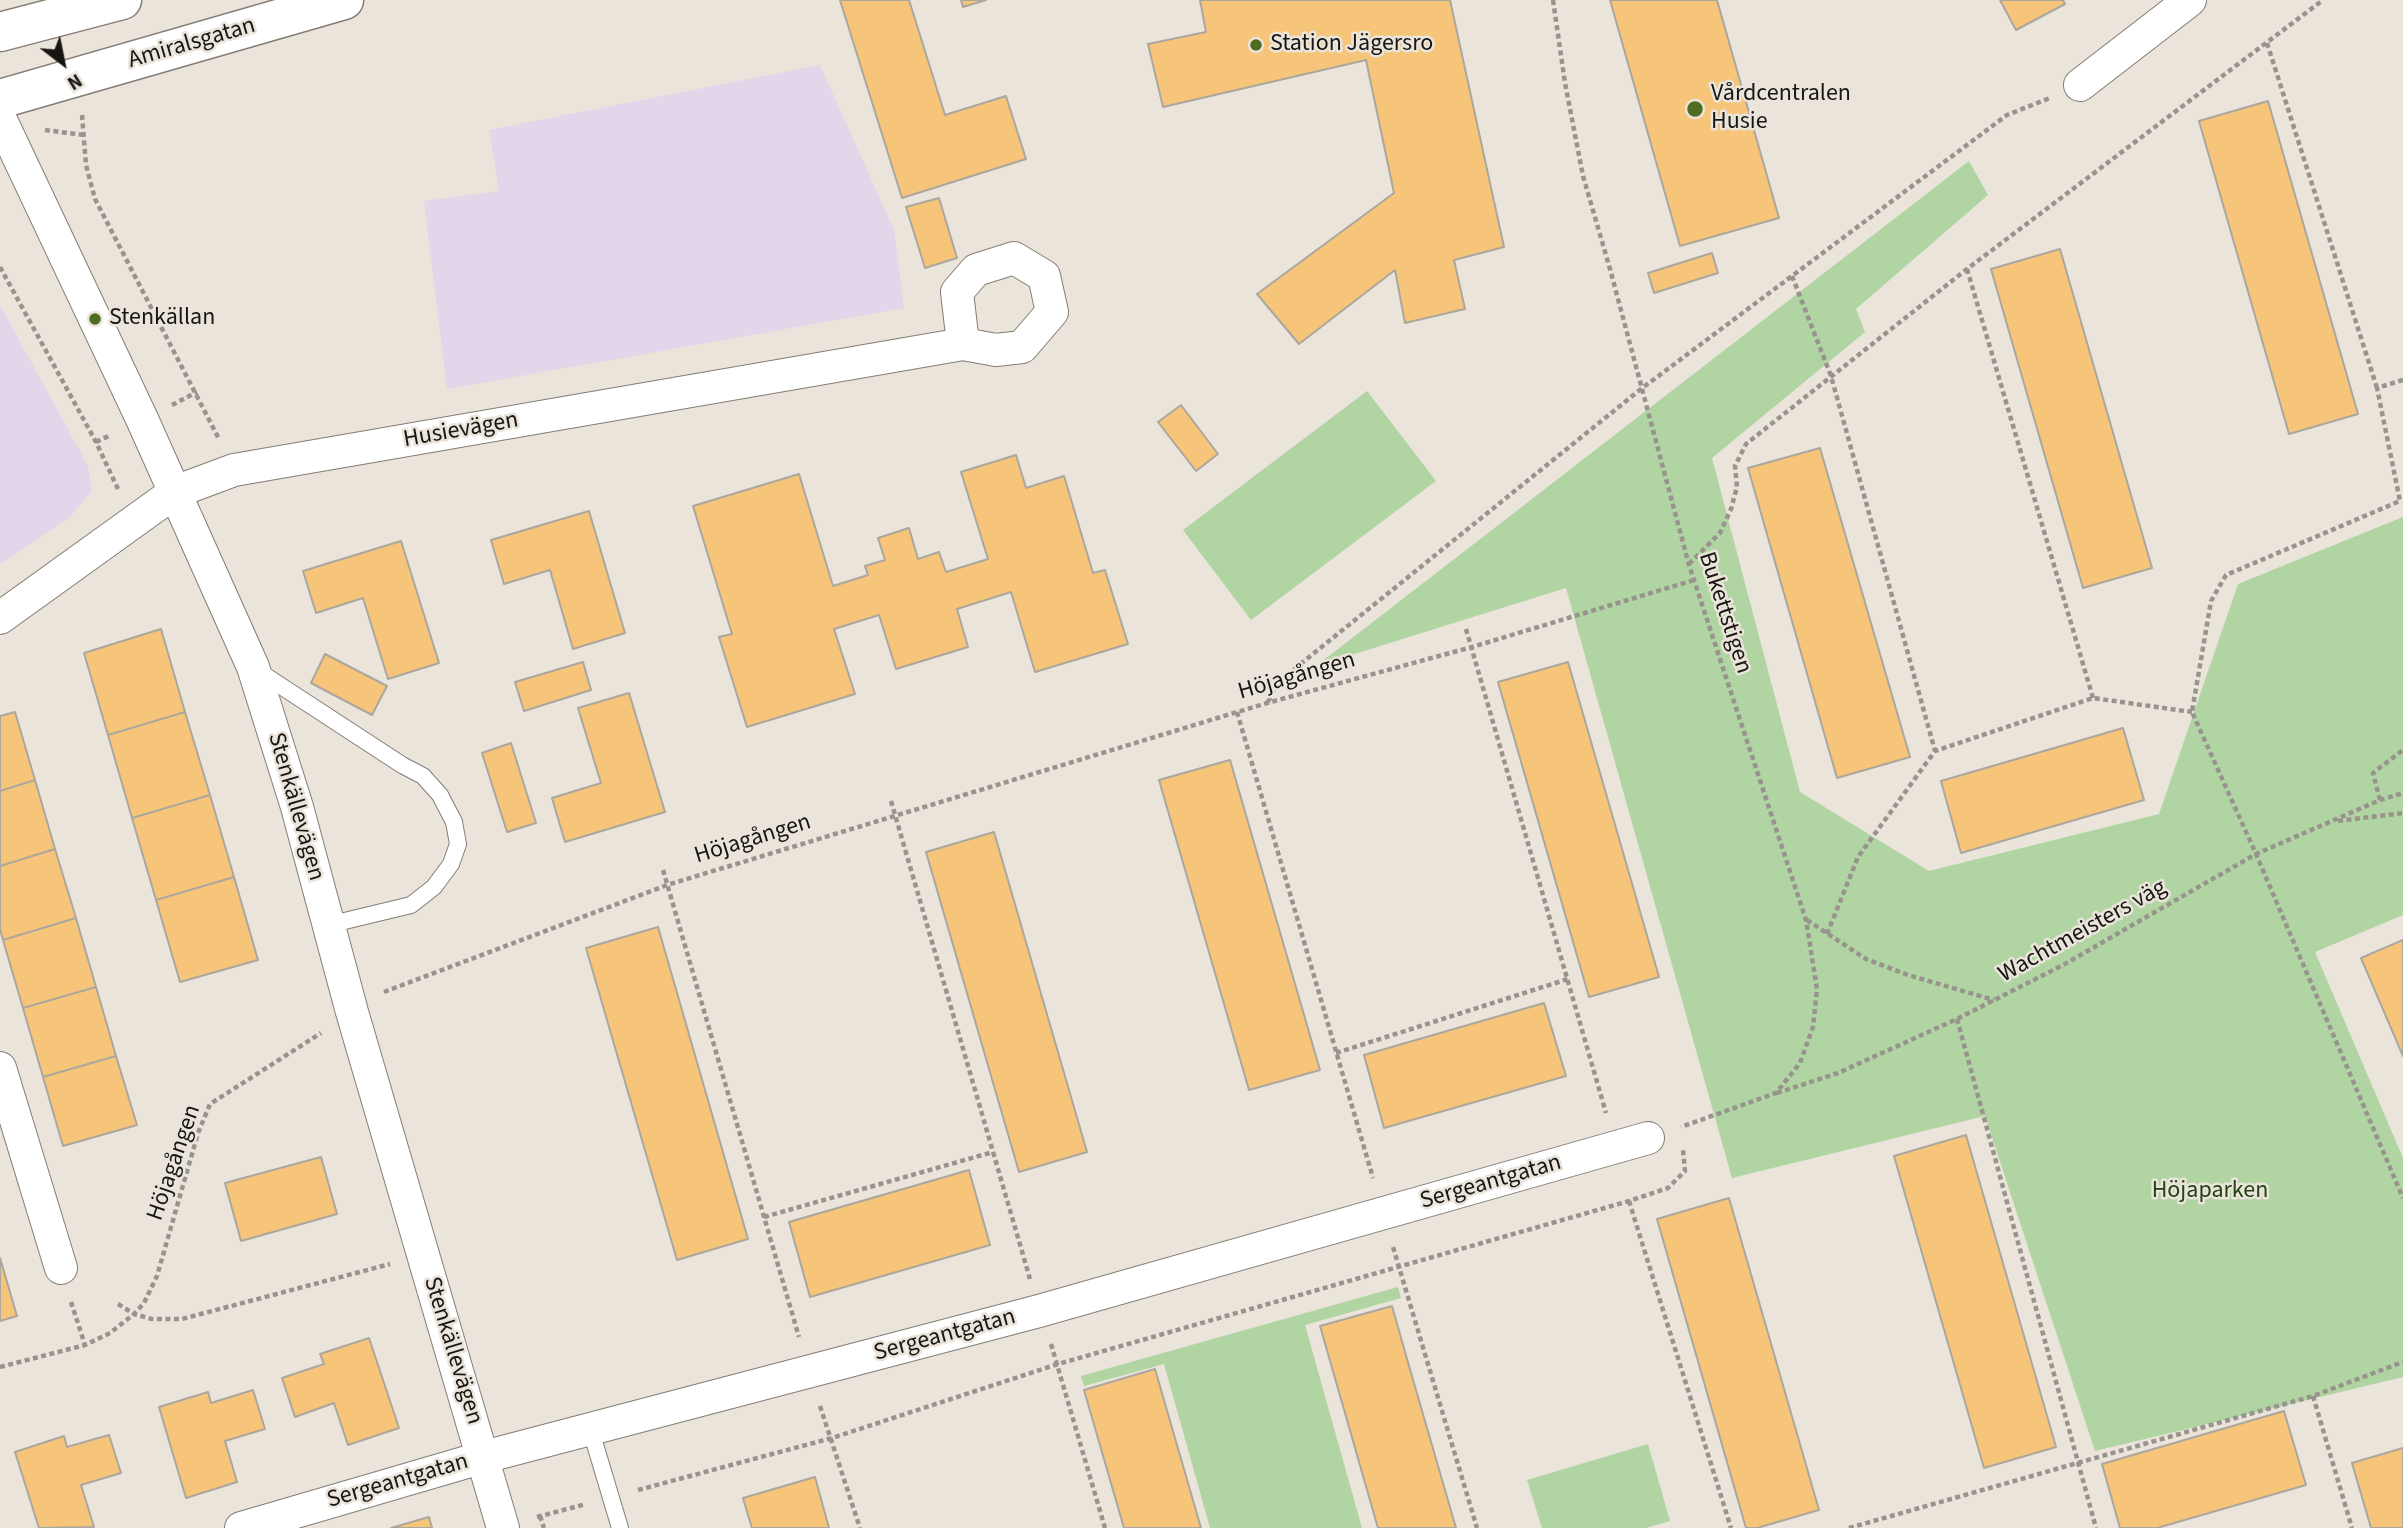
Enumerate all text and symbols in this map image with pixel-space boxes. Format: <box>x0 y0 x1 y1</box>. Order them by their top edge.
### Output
street label: Amiralsgatan <box>125 12 259 76</box>
north arrow <box>28 28 98 98</box>
place label: Station Jägersro <box>1270 31 1433 59</box>
marker: Station Jägersro <box>1248 37 1264 53</box>
text: N <box>62 66 87 96</box>
place label: Vårdcentralen Husie <box>1711 81 1851 137</box>
marker: Vårdcentralen Husie <box>1685 99 1705 119</box>
place label: Stenkällan <box>109 305 215 333</box>
marker: Stenkällan <box>87 311 103 327</box>
street label: Husievägen <box>401 407 521 455</box>
street label: Bukettstigen <box>1691 549 1757 677</box>
street label: Höjagången <box>1235 647 1359 707</box>
street label: Stenkällevägen <box>260 730 330 884</box>
street label: Höjagången <box>691 809 815 871</box>
street label: Wachtmeisters väg <box>1994 874 2172 990</box>
street label: Höjagången <box>142 1101 208 1225</box>
street label: Sergeantgatan <box>1417 1149 1565 1217</box>
park label: Höjaparken <box>2152 1178 2268 1206</box>
street label: Stenkällevägen <box>416 1274 488 1428</box>
street label: Sergeantgatan <box>871 1303 1019 1369</box>
street label: Sergeantgatan <box>324 1448 472 1516</box>

